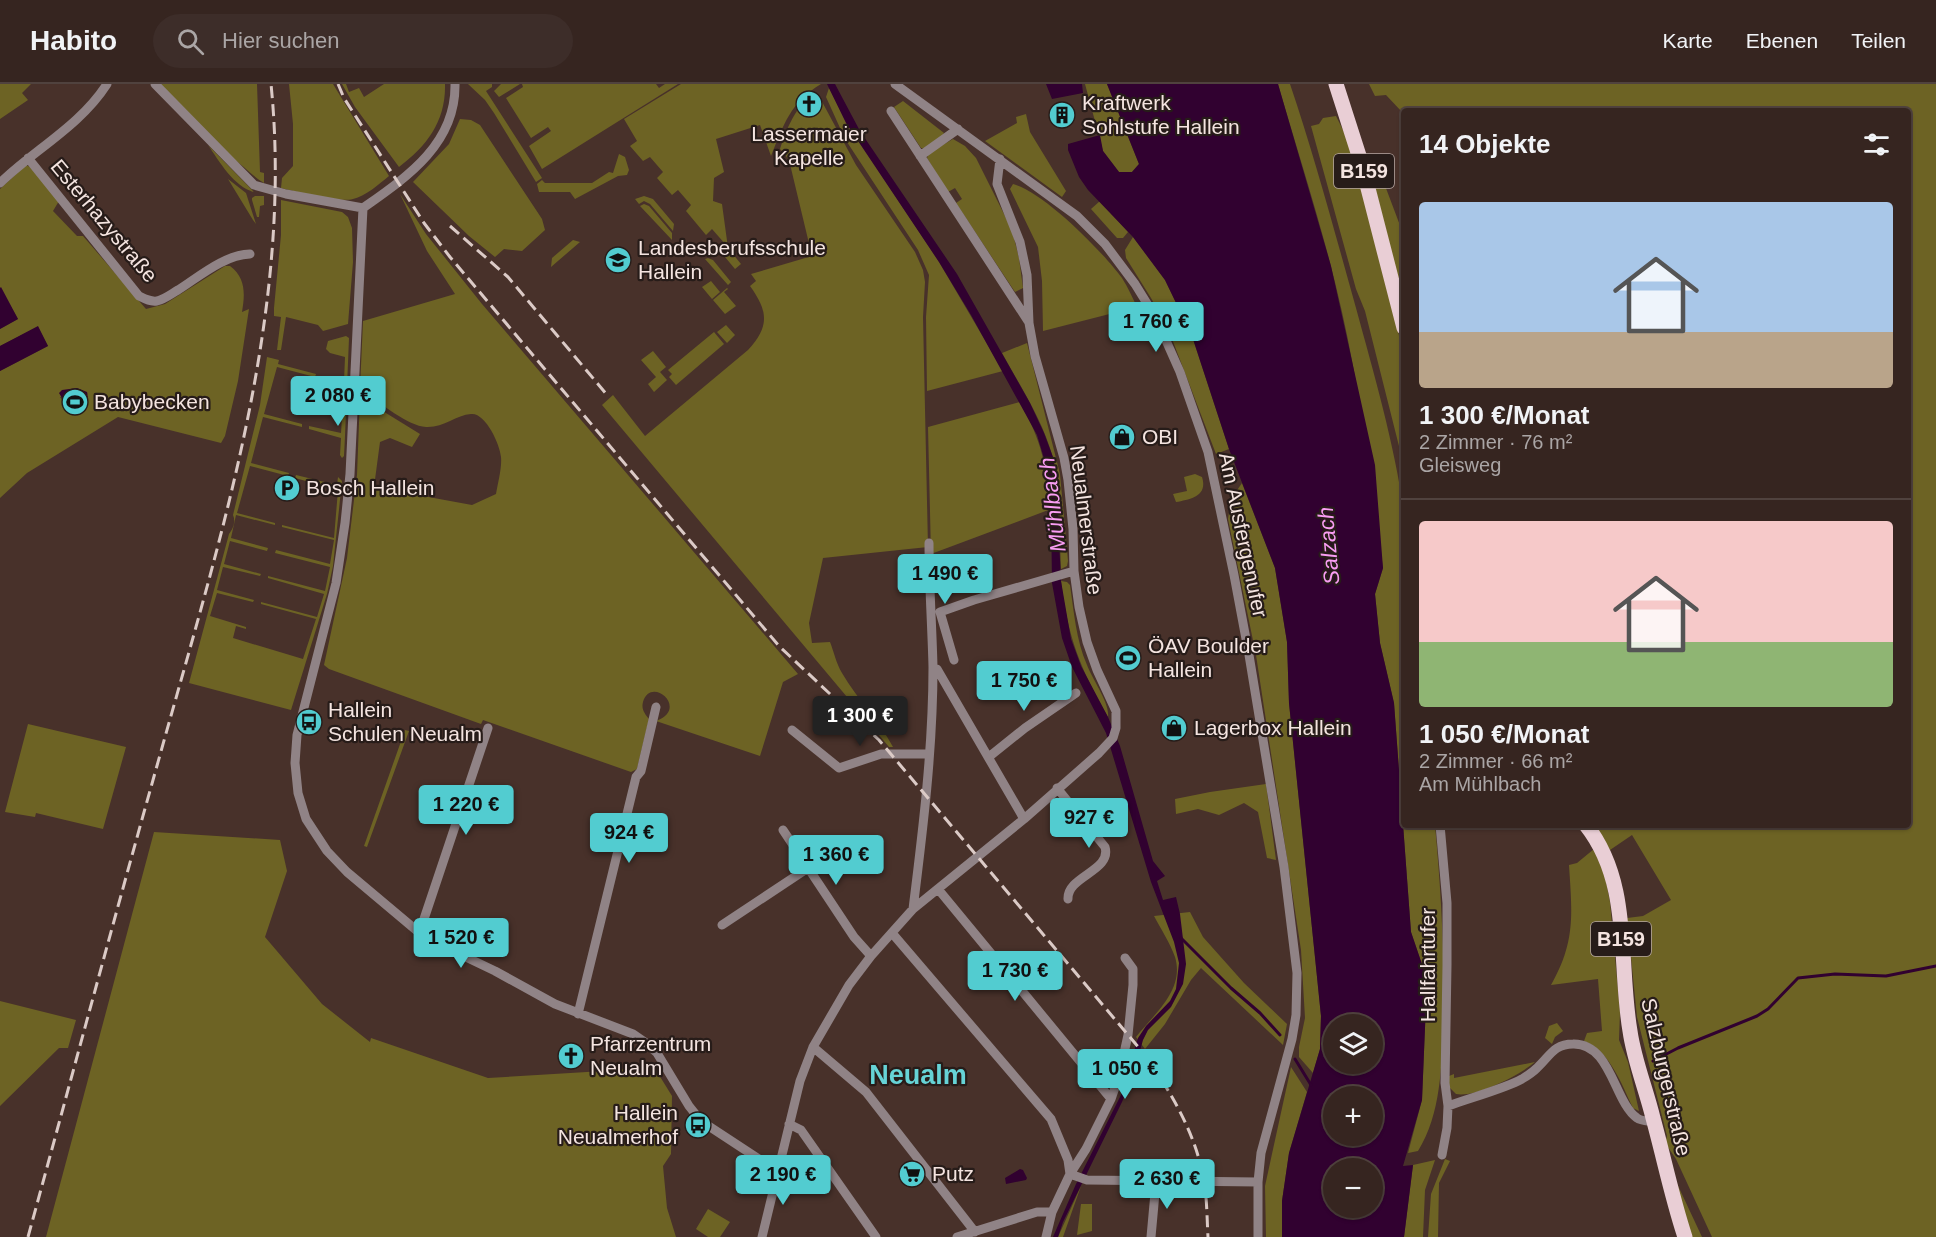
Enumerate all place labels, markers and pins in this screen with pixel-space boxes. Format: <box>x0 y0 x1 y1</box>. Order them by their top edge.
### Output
church icon: Lassermaier Kapelle <box>794 89 824 119</box>
place label: Kraftwerk Sohlstufe Hallein <box>1082 91 1240 138</box>
building icon: Kraftwerk Sohlstufe Hallein <box>1047 100 1077 130</box>
place label: Lassermaier Kapelle <box>751 122 867 169</box>
place label: Landesberufsschule Hallein <box>638 236 826 283</box>
school or university icon: Landesberufsschule Hallein <box>603 245 633 275</box>
pin: 1 760 € <box>1101 302 1211 353</box>
pin: 2 080 € <box>283 376 393 427</box>
sports icon: Babybecken <box>60 387 90 417</box>
place label: Babybecken <box>94 390 210 413</box>
shop icon: OBI <box>1107 422 1137 452</box>
place label: OBI <box>1142 425 1178 448</box>
parking icon: Bosch Hallein <box>272 473 302 503</box>
place label: Bosch Hallein <box>306 476 434 499</box>
pin: 1 490 € <box>890 554 1000 605</box>
place label: ÖAV Boulder Hallein <box>1148 634 1269 681</box>
sports icon: ÖAV Boulder Hallein <box>1113 643 1143 673</box>
pin: 1 750 € <box>969 661 1079 712</box>
pin: 1 300 € <box>805 696 915 747</box>
place label: Hallein Schulen Neualm <box>328 698 482 745</box>
bus stop icon: Hallein Schulen Neualm <box>294 707 324 737</box>
shop icon: Lagerbox Hallein <box>1159 713 1189 743</box>
place label: Lagerbox Hallein <box>1194 716 1352 739</box>
pin: 1 220 € <box>411 785 521 836</box>
pin: 927 € <box>1047 798 1131 849</box>
pin: 924 € <box>587 813 671 864</box>
pin: 1 360 € <box>781 835 891 886</box>
pin: 1 520 € <box>406 918 516 969</box>
pin: 1 730 € <box>960 951 1070 1002</box>
place label: Pfarrzentrum Neualm <box>590 1032 711 1079</box>
church icon: Pfarrzentrum Neualm <box>556 1041 586 1071</box>
pin: 1 050 € <box>1070 1049 1180 1100</box>
place label: Hallein Neualmerhof <box>558 1101 678 1148</box>
bus stop icon: Hallein Neualmerhof <box>683 1110 713 1140</box>
pin: 2 190 € <box>728 1155 838 1206</box>
supermarket icon: Putz <box>897 1159 927 1189</box>
pin: 2 630 € <box>1112 1159 1222 1210</box>
place label: Putz <box>932 1162 974 1185</box>

